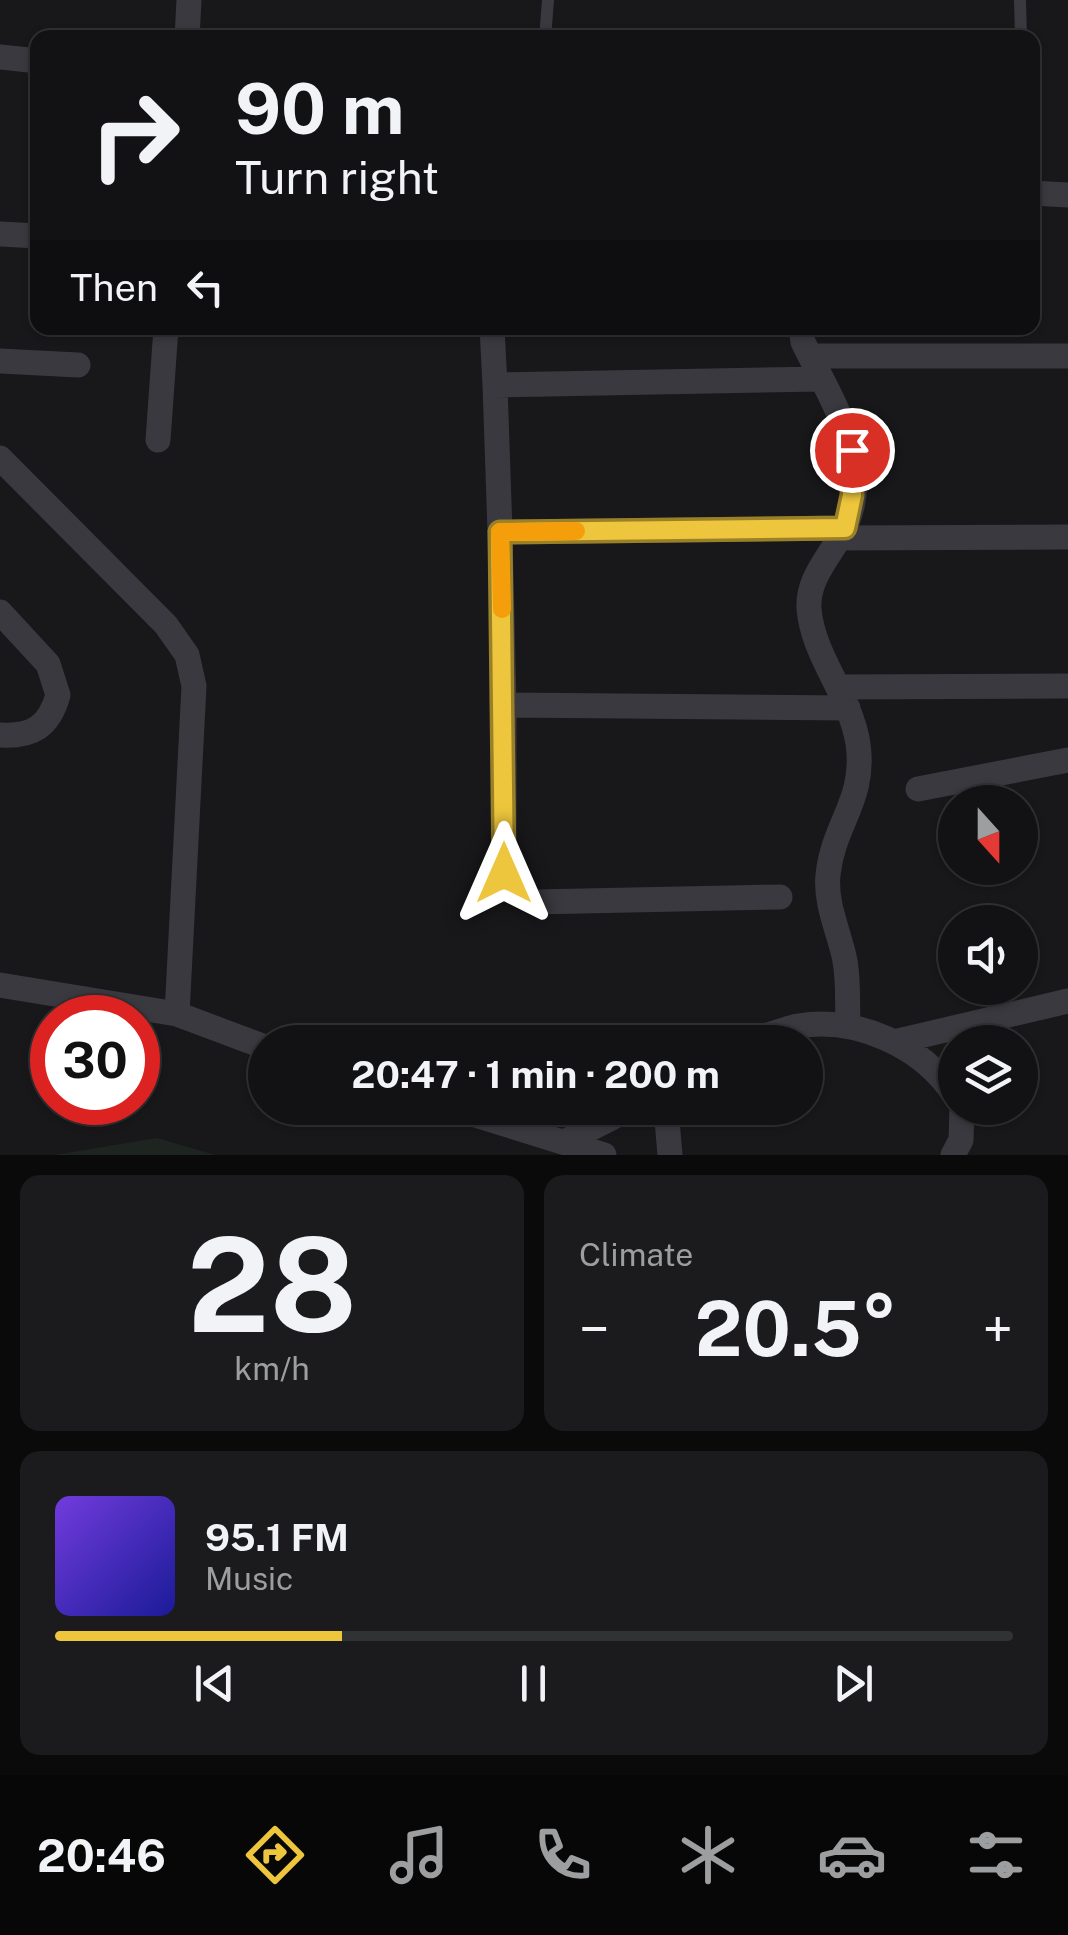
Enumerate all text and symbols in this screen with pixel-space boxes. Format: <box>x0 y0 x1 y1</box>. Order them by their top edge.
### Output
text: 90 m <box>235 67 405 150</box>
icon: right <box>70 70 200 200</box>
text: Turn right <box>235 151 439 204</box>
icon: left <box>178 260 233 315</box>
text: Then <box>70 265 158 310</box>
pin <box>810 408 895 493</box>
icon: arrive <box>825 423 880 478</box>
north arrow <box>938 785 1038 885</box>
map controls <box>938 785 1038 1125</box>
position arrow <box>452 821 556 925</box>
button: sound <box>938 905 1038 1005</box>
speed limit sign: 30 <box>30 995 160 1125</box>
button: layers <box>938 1025 1038 1125</box>
text: 20:47 · 1 min · 200 m <box>351 1052 720 1097</box>
text: 28 <box>187 1209 357 1361</box>
text: Climate <box>579 1236 693 1273</box>
text: 20.5° <box>695 1285 897 1373</box>
text: − <box>579 1297 610 1361</box>
text: + <box>982 1297 1013 1361</box>
text: km/h <box>234 1350 310 1387</box>
text: 95.1 FM <box>205 1515 349 1560</box>
text: Music <box>205 1560 293 1597</box>
icon: previous <box>187 1656 242 1711</box>
icon: pause <box>506 1656 561 1711</box>
icon: next <box>826 1656 881 1711</box>
icon: directions <box>240 1820 310 1890</box>
icon: music <box>384 1820 454 1890</box>
icon: phone <box>528 1820 598 1890</box>
icon: climate <box>673 1820 743 1890</box>
icon: car <box>817 1820 887 1890</box>
icon: filters <box>961 1820 1031 1890</box>
text: 20:46 <box>37 1829 166 1882</box>

